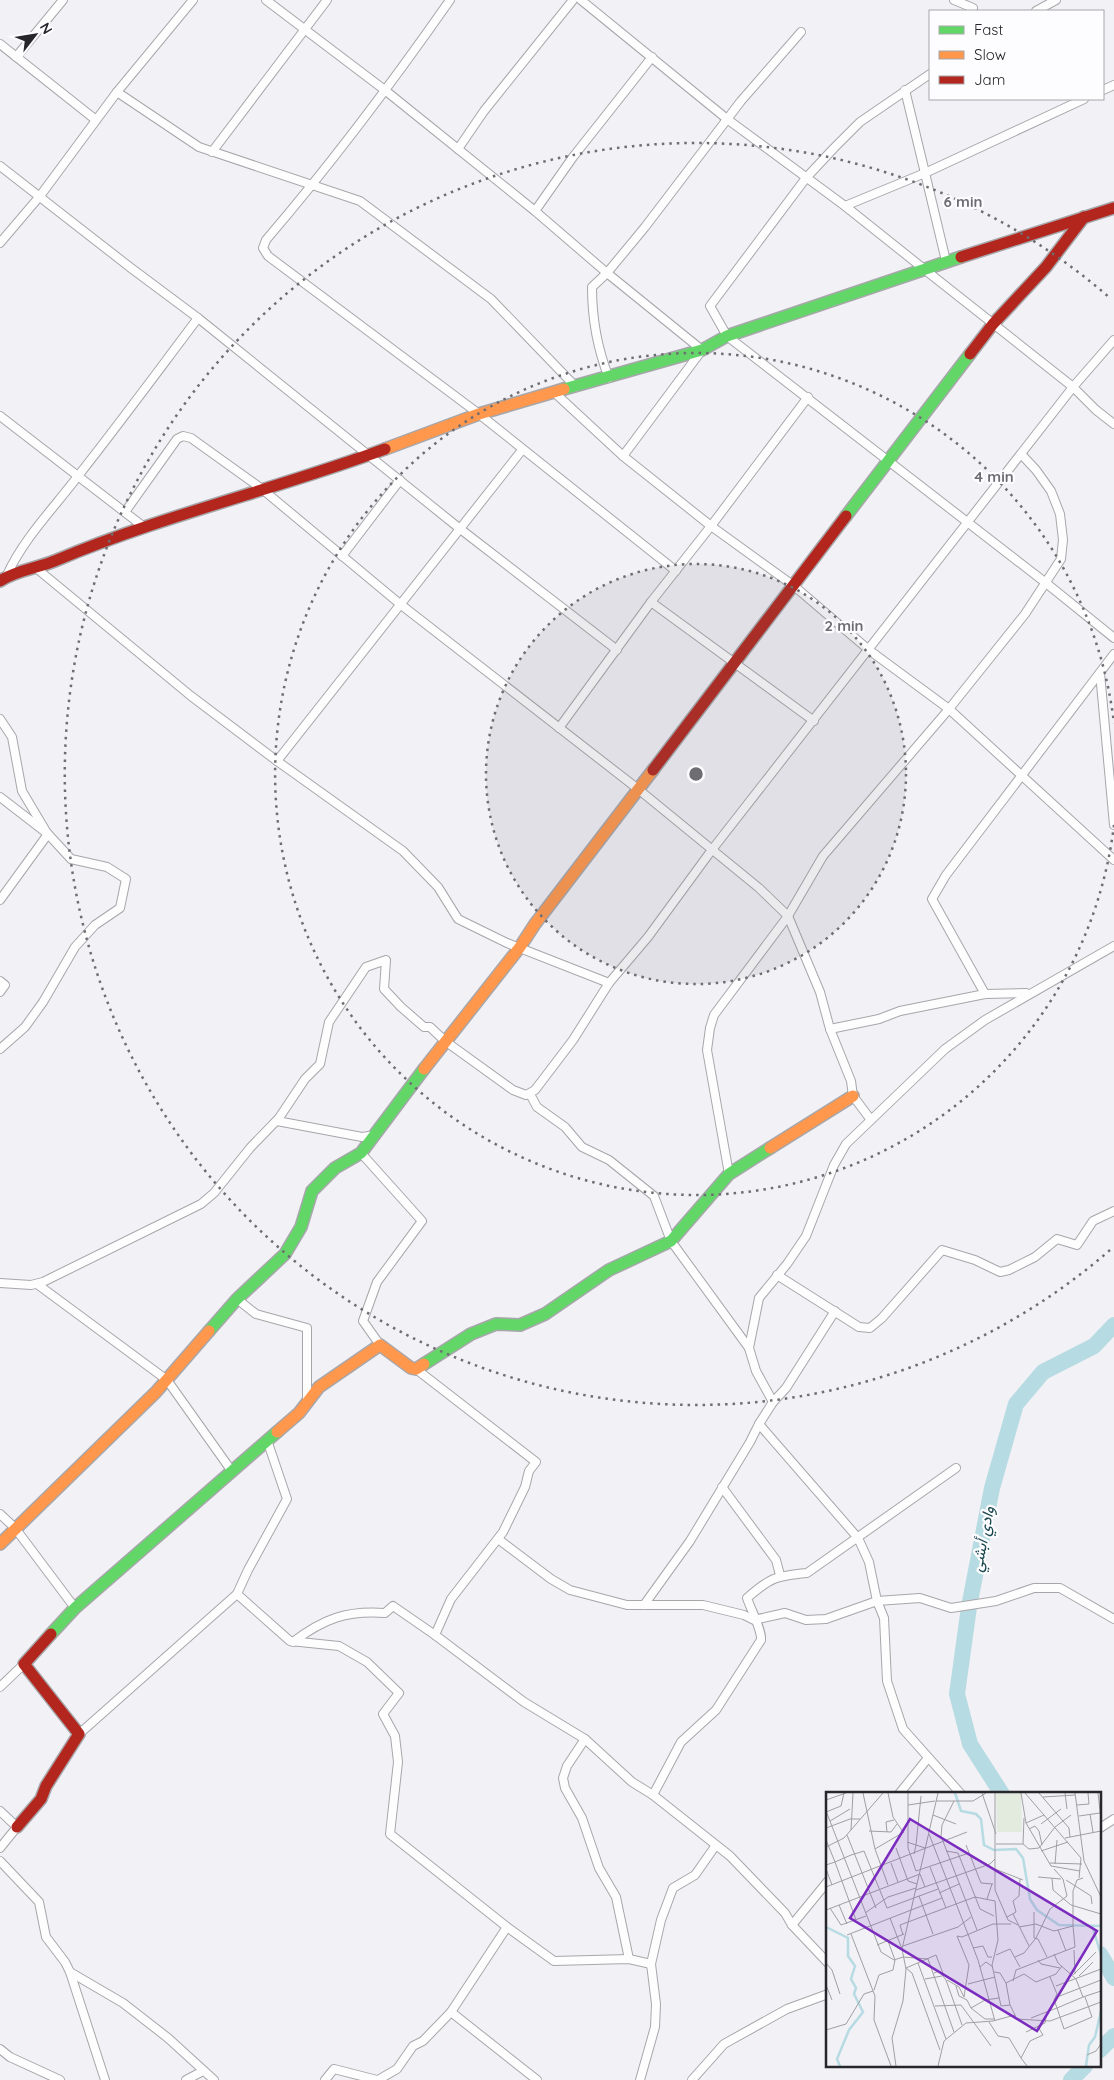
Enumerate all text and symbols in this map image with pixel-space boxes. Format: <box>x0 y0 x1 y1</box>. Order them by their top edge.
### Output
north arrow <box>10 10 60 60</box>
legend <box>929 10 1104 100</box>
text: N <box>36 19 57 37</box>
text: Fast <box>974 20 1003 39</box>
text: Slow <box>974 45 1006 64</box>
text: Jam <box>974 70 1005 89</box>
text: 6 min <box>944 192 982 211</box>
text: 4 min <box>974 467 1014 486</box>
text: 2 min <box>824 616 864 635</box>
centre of rings <box>687 765 705 783</box>
water label: وادي أبشي <box>966 1504 1002 1574</box>
inset map <box>826 1792 1102 2068</box>

